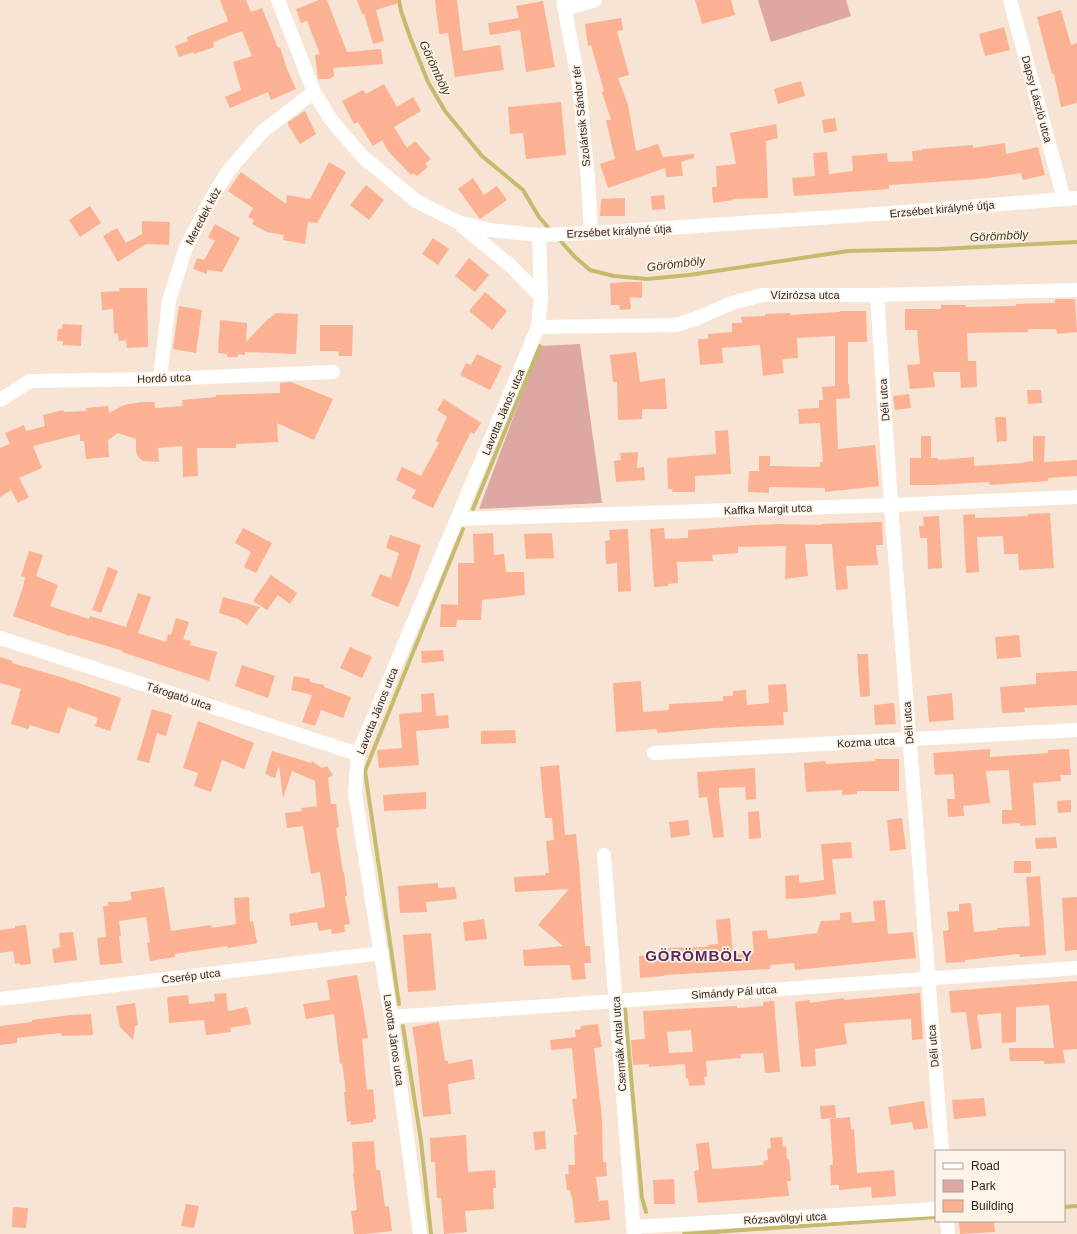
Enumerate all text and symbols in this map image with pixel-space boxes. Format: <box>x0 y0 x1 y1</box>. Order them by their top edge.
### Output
water label: Görömböly <box>416 38 454 98</box>
street label: Dapsy László utca <box>1020 54 1055 145</box>
street label: Szolártsik Sándor tér <box>570 64 592 167</box>
street label: Meredek köz <box>183 185 223 247</box>
street label: Erzsébet királyné útja <box>889 198 996 220</box>
street label: Erzsébet királyné útja <box>566 222 673 240</box>
water label: Görömböly <box>969 227 1030 245</box>
water label: Görömböly <box>646 253 707 275</box>
street label: Vízirózsa utca <box>770 289 840 301</box>
street label: Lavotta János utca <box>479 366 527 457</box>
street label: Hordó utca <box>137 371 192 385</box>
street label: Déli utca <box>876 377 891 422</box>
street label: Kaffka Margit utca <box>724 501 813 517</box>
street label: Lavotta János utca <box>354 665 400 756</box>
street label: Tárogató utca <box>145 680 214 712</box>
street label: Déli utca <box>900 700 915 745</box>
street label: Kozma utca <box>837 734 896 750</box>
district label: GÖRÖMBÖLY <box>645 947 753 964</box>
street label: Cserép utca <box>161 966 222 986</box>
street label: Simándy Pál utca <box>691 983 778 1001</box>
street label: Lavotta János utca <box>382 993 406 1087</box>
street label: Csermák Antal utca <box>610 995 628 1092</box>
street label: Déli utca <box>925 1023 941 1068</box>
legend <box>935 1150 1065 1222</box>
text: Road <box>971 1159 1000 1173</box>
text: Park <box>971 1179 997 1193</box>
text: Building <box>971 1199 1014 1213</box>
street label: Rózsavölgyi utca <box>743 1210 828 1226</box>

